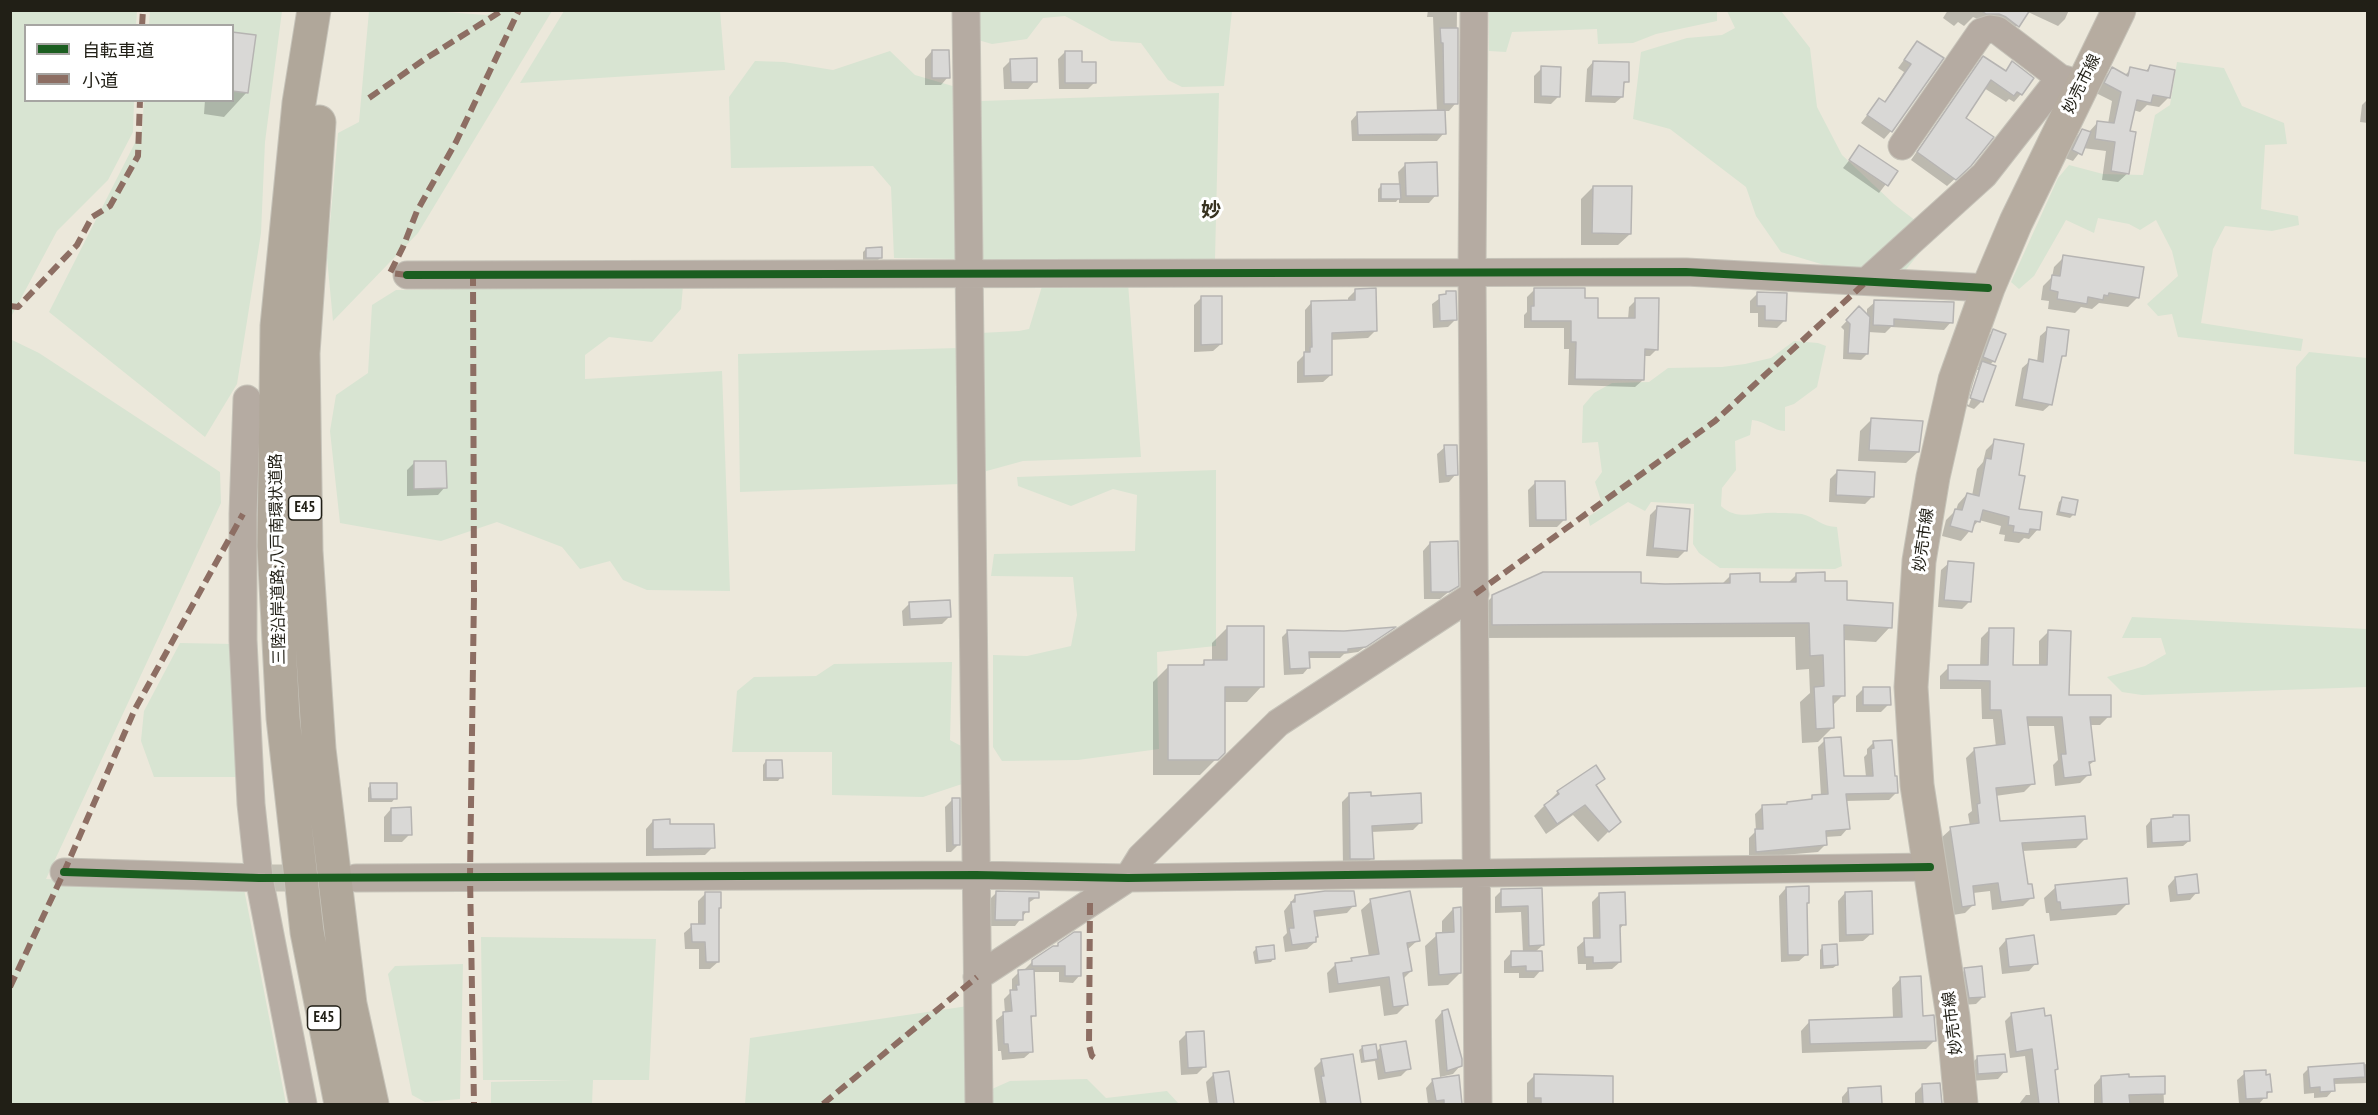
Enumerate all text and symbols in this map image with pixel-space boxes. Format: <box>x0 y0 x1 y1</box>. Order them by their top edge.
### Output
legend <box>24 24 234 102</box>
text: 自転車道 <box>82 39 154 62</box>
street label: 妙売市線 <box>2059 51 2105 117</box>
text: 小道 <box>82 69 118 92</box>
district label: 妙 <box>1201 199 1221 223</box>
street label: 三陸沿岸道路;八戸南環状道路 <box>267 453 289 665</box>
road number: E45 <box>288 496 322 520</box>
street label: 妙売市線 <box>1910 507 1938 573</box>
street label: 妙売市線 <box>1940 990 1966 1056</box>
road number: E45 <box>308 1006 340 1030</box>

